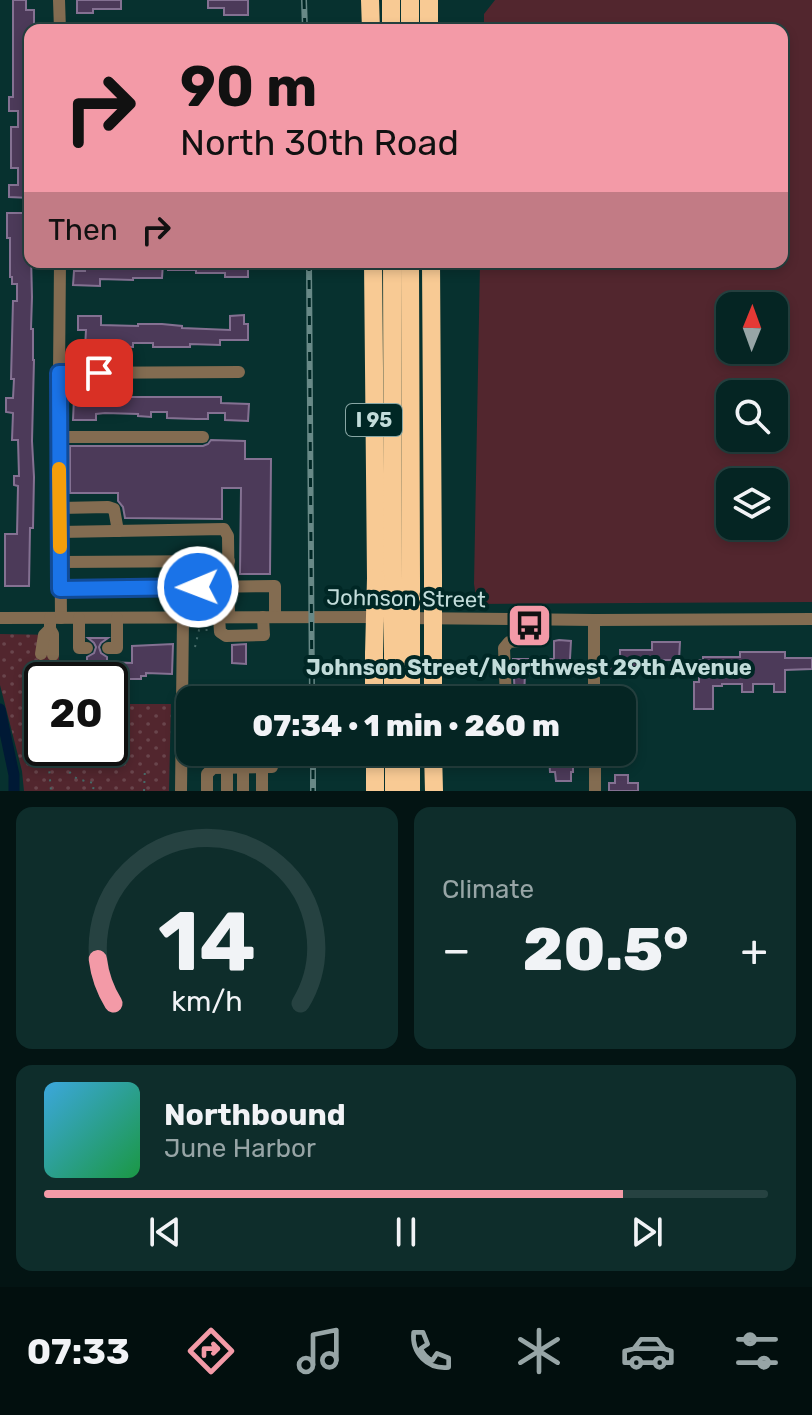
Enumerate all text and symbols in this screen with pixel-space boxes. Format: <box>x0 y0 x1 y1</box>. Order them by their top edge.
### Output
text: 90 m <box>180 54 317 120</box>
icon: right <box>48 56 152 160</box>
text: North 30th Road <box>180 121 459 164</box>
icon: right <box>134 208 178 252</box>
text: Then <box>48 212 118 248</box>
north arrow <box>716 292 788 364</box>
map controls <box>716 292 788 540</box>
pin <box>65 339 133 407</box>
icon: arrive <box>77 351 121 395</box>
button: search <box>716 380 788 452</box>
road number: I 95 <box>346 404 402 436</box>
button: layers <box>716 468 788 540</box>
position arrow <box>156 545 240 629</box>
street label: Johnson Street <box>326 584 486 613</box>
bus stop icon: Johnson Street/Northwest 29th Avenue <box>505 602 553 650</box>
place label: Johnson Street/Northwest 29th Avenue <box>306 654 752 681</box>
speed limit sign: 20 <box>24 662 128 766</box>
text: 07:34 · 1 min · 260 m <box>252 708 560 744</box>
text: Climate <box>442 874 534 905</box>
text: 14 <box>158 892 256 991</box>
text: 20.5° <box>523 914 688 985</box>
text: − <box>442 924 471 976</box>
text: + <box>741 924 768 976</box>
text: km/h <box>171 984 243 1018</box>
text: Northbound <box>164 1097 346 1133</box>
text: June Harbor <box>164 1133 316 1164</box>
icon: previous <box>143 1210 187 1254</box>
icon: pause <box>384 1210 428 1254</box>
icon: next <box>625 1210 669 1254</box>
icon: directions <box>183 1323 239 1379</box>
icon: music <box>292 1323 348 1379</box>
icon: phone <box>402 1323 458 1379</box>
icon: climate <box>511 1323 567 1379</box>
icon: car <box>620 1323 676 1379</box>
icon: filters <box>729 1323 785 1379</box>
text: 07:33 <box>27 1330 130 1373</box>

